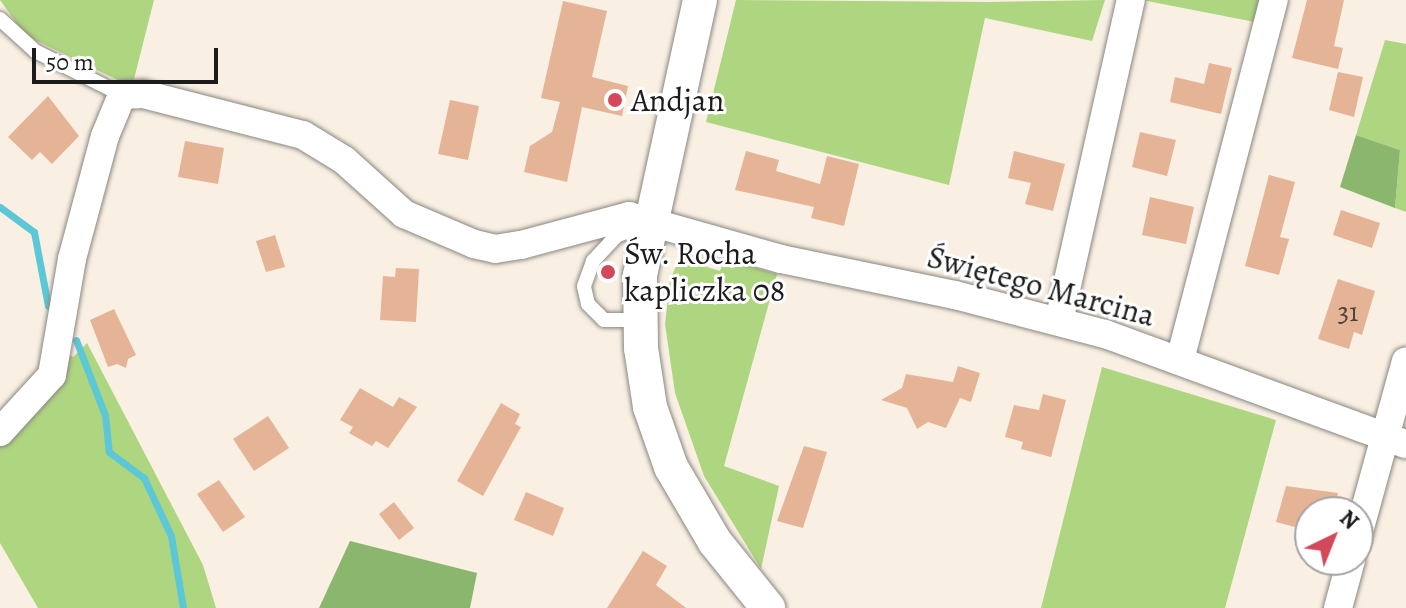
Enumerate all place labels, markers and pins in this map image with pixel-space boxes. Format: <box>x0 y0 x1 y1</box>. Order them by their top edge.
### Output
place label: Andjan <box>631 81 724 119</box>
marker: Andjan <box>606 91 624 109</box>
place label: Św. Rocha kapliczka 08 <box>624 235 785 310</box>
marker: Św. Rocha kapliczka 08 <box>599 263 617 281</box>

